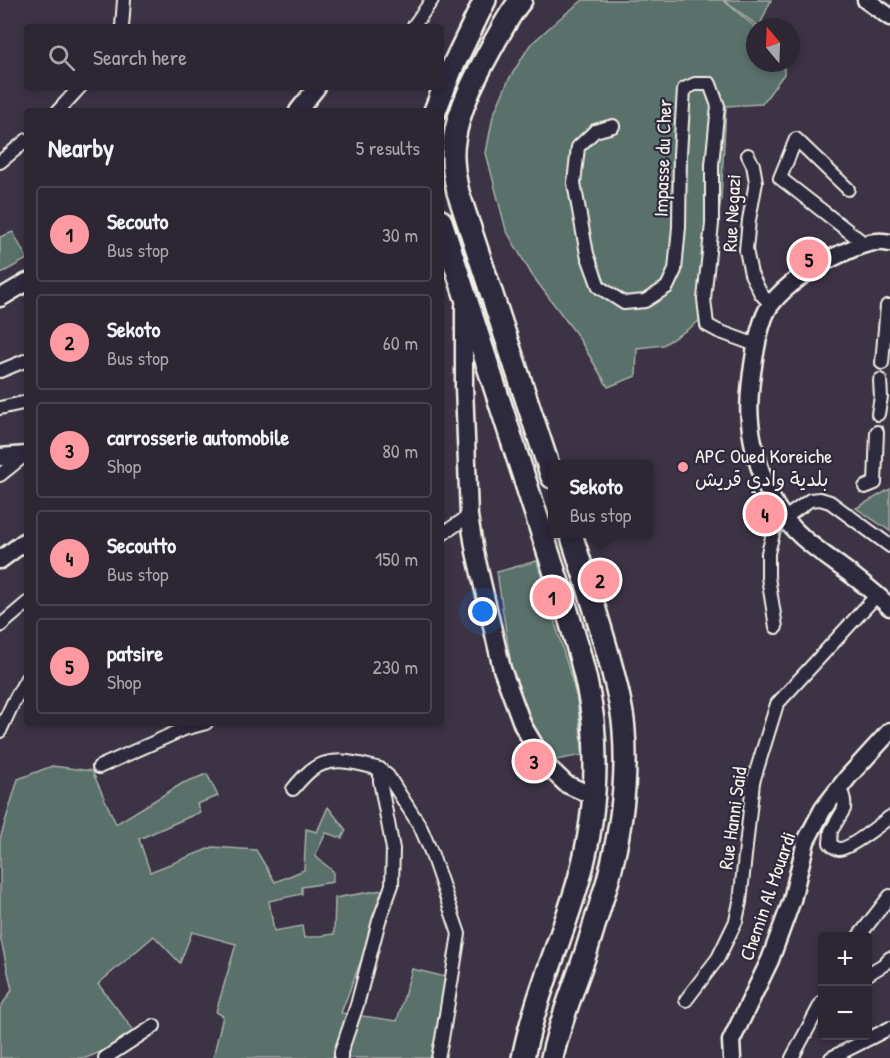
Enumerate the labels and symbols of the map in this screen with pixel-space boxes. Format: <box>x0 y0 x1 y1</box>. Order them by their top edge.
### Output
north arrow <box>746 18 800 72</box>
street label: Impasse du Cher <box>646 98 678 217</box>
street label: Rue Negazi <box>715 173 747 253</box>
pin: 5 <box>790 236 828 282</box>
place label: APC Oued Koreiche بلدية وادي قريش <box>695 442 832 494</box>
marker: APC Oued Koreiche بلدية وادي قريش <box>676 460 690 474</box>
pin: 4 <box>746 492 784 536</box>
pin: 2 <box>580 558 620 602</box>
pin: 1 <box>532 574 572 620</box>
your location <box>468 597 497 626</box>
pin: 3 <box>514 738 554 783</box>
street label: Rue Hanni Said <box>711 765 753 871</box>
street label: Chemin Al Mouardi <box>732 828 802 964</box>

